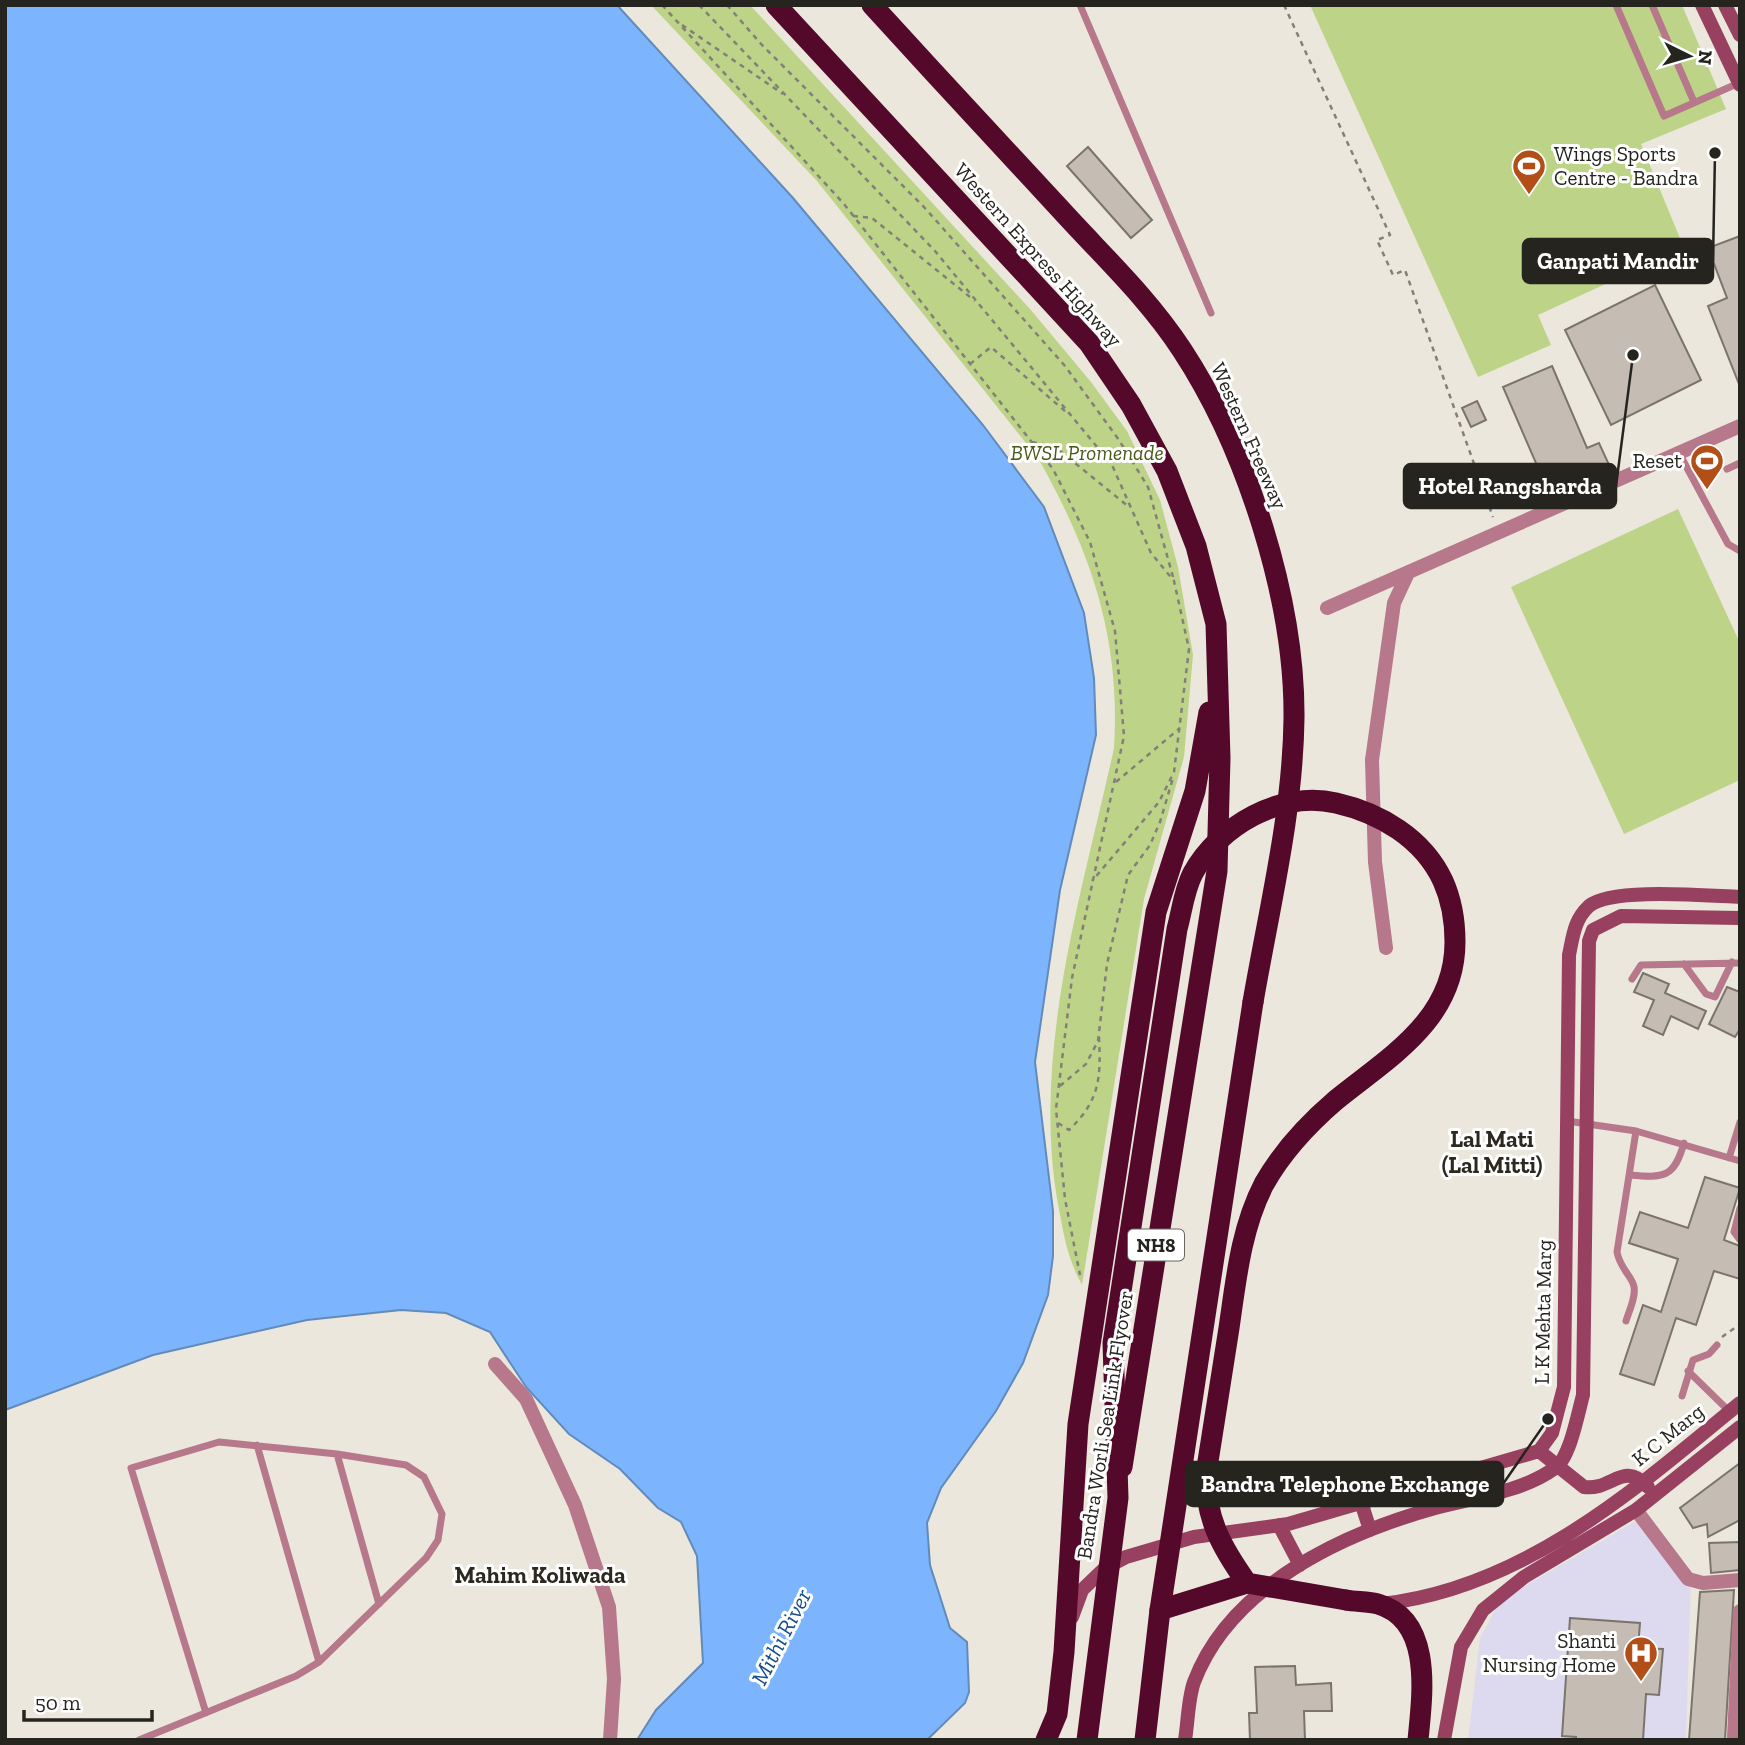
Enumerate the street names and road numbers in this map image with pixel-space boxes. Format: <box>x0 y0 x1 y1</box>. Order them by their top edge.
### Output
street label: Western Express Highway <box>949 158 1128 352</box>
street label: Western Freeway <box>1206 359 1293 513</box>
road number: NH8 <box>1128 1230 1184 1260</box>
street label: L K Mehta Marg <box>1529 1239 1556 1385</box>
street label: Bandra Worli Sea Link Flyover <box>1071 1289 1138 1561</box>
street label: K C Marg <box>1627 1398 1709 1471</box>

